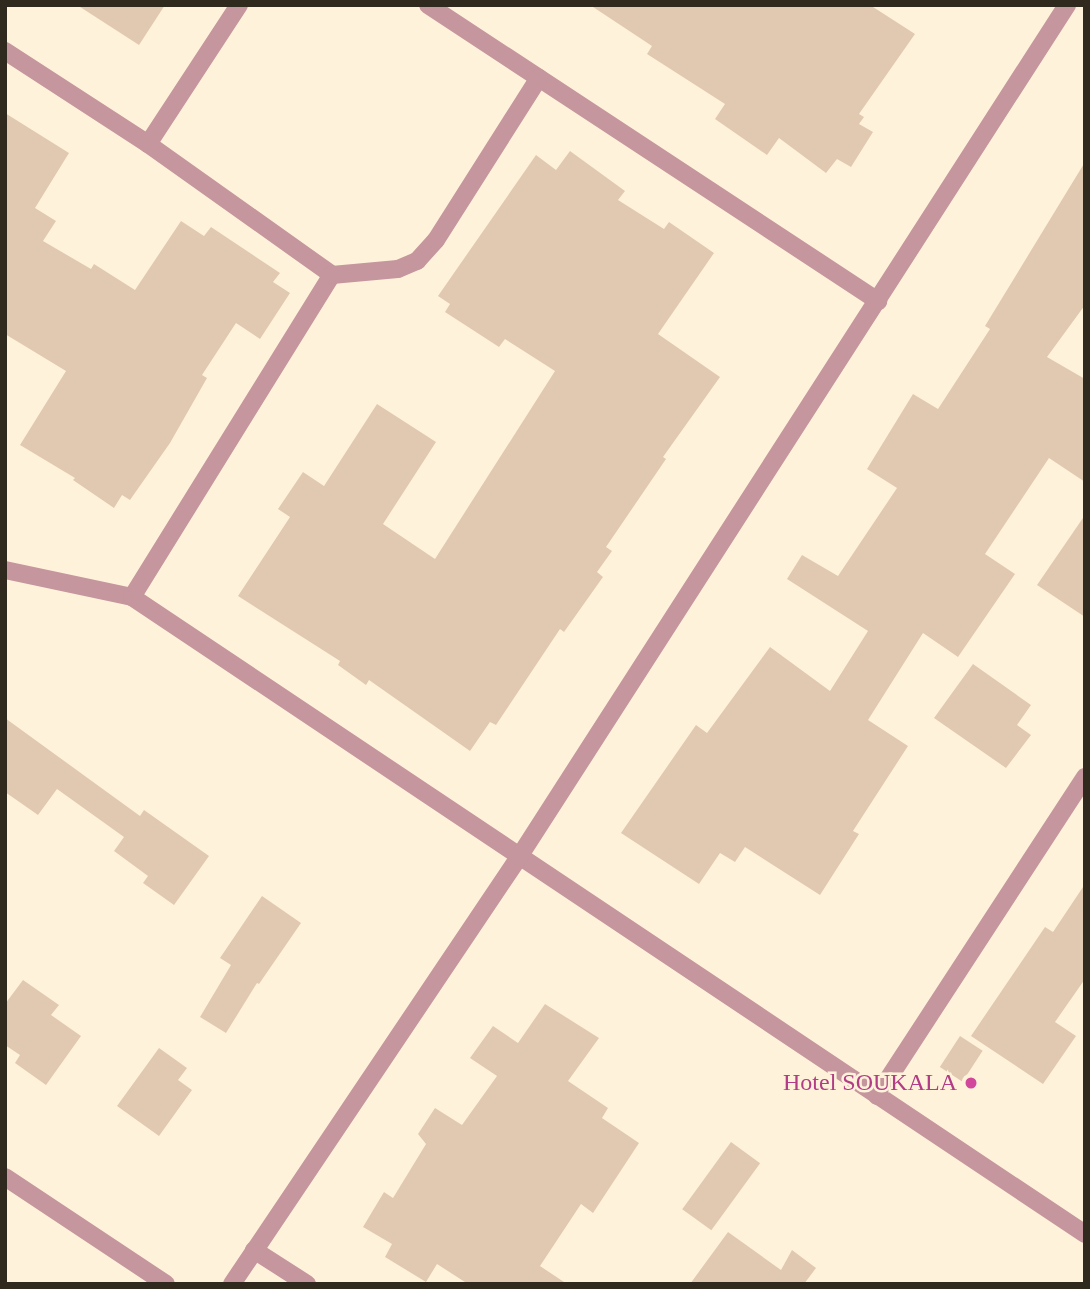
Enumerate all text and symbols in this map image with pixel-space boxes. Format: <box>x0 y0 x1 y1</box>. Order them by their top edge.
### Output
place label: Hotel SOUKALA <box>783 1069 957 1097</box>
marker: Hotel SOUKALA <box>963 1075 979 1091</box>

